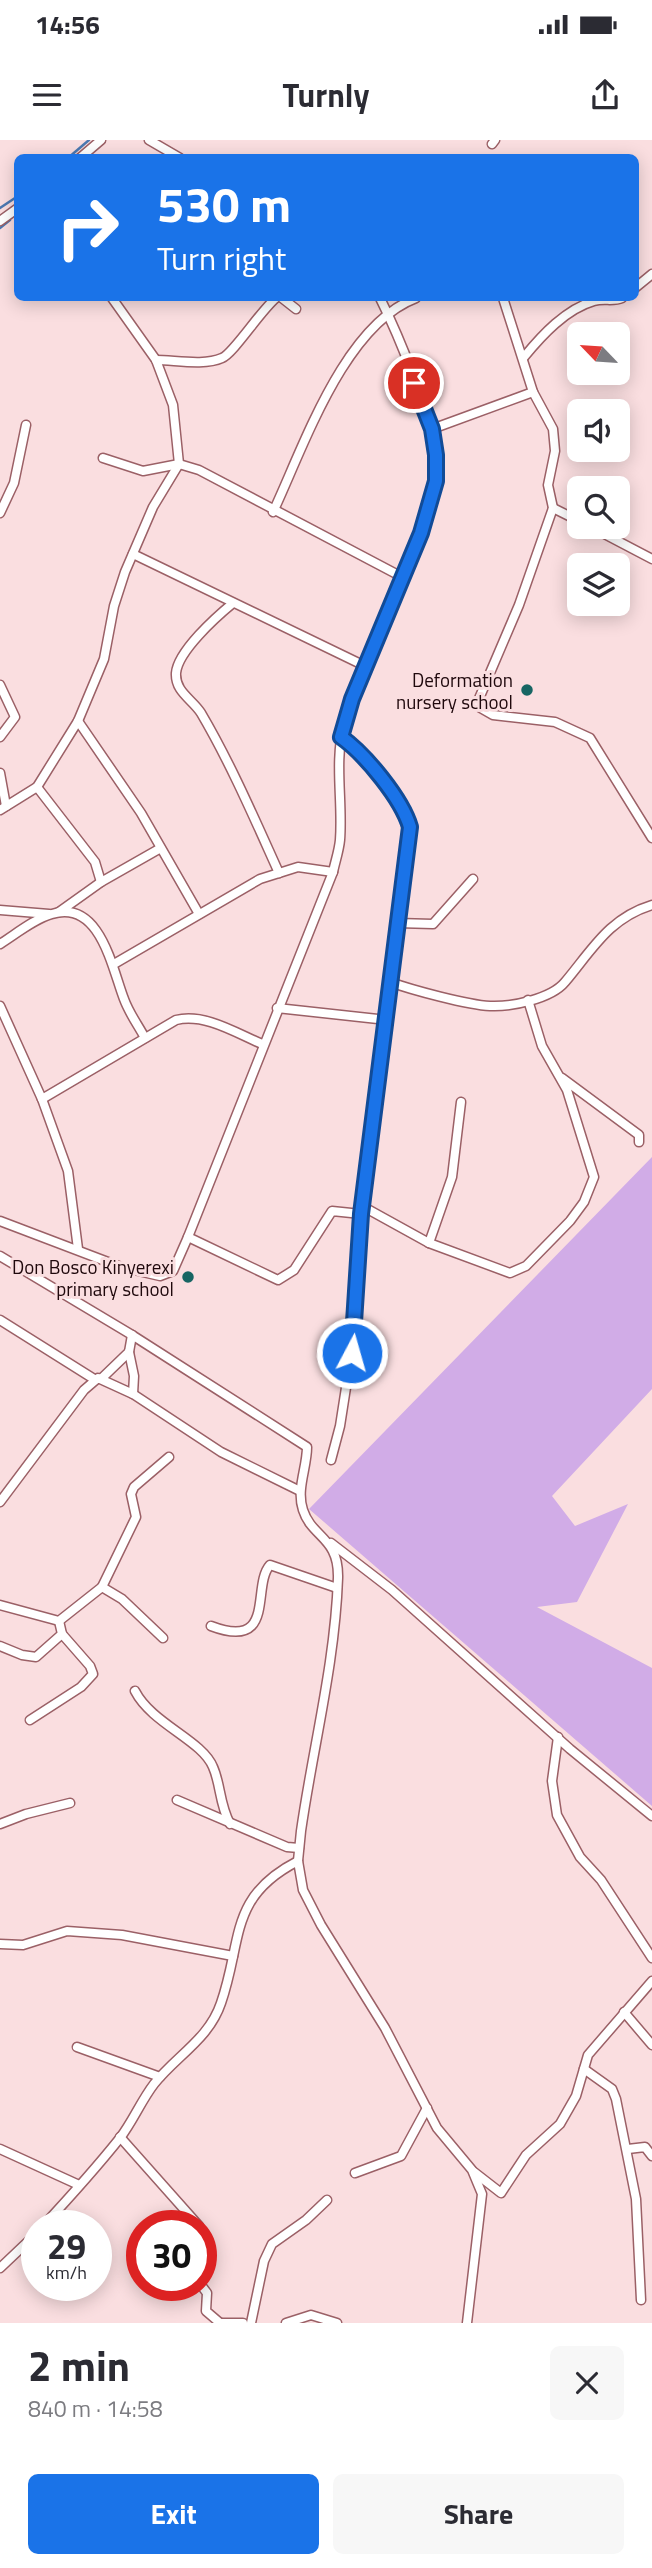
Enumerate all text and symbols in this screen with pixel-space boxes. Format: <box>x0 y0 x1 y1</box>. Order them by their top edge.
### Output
text: 14:56 <box>35 5 100 44</box>
text: Turnly <box>282 71 370 119</box>
icon: menu <box>28 76 66 114</box>
icon: share <box>586 76 624 114</box>
text: 530 m <box>157 166 291 241</box>
icon: right <box>42 182 133 273</box>
text: Turn right <box>157 234 286 282</box>
north arrow <box>567 322 630 385</box>
map controls <box>567 322 630 616</box>
pin <box>384 353 444 413</box>
icon: arrive <box>395 364 433 402</box>
button: sound <box>567 399 630 462</box>
button: search <box>567 476 630 539</box>
button: layers <box>567 553 630 616</box>
place label: Deformation nursery school <box>396 665 513 716</box>
marker: Deformation nursery school <box>519 682 535 698</box>
place label: Don Bosco Kinyerexi primary school <box>12 1252 174 1303</box>
marker: Don Bosco Kinyerexi primary school <box>180 1269 196 1285</box>
position arrow <box>315 1316 389 1390</box>
speed limit sign: 30 <box>126 2210 217 2301</box>
text: 29 <box>47 2219 86 2273</box>
text: km/h <box>46 2259 87 2286</box>
text: 2 min <box>28 2333 130 2397</box>
button: close <box>550 2346 624 2420</box>
text: 840 m · 14:58 <box>28 2391 163 2426</box>
button: Exit <box>28 2474 319 2554</box>
button: Share <box>333 2474 624 2554</box>

